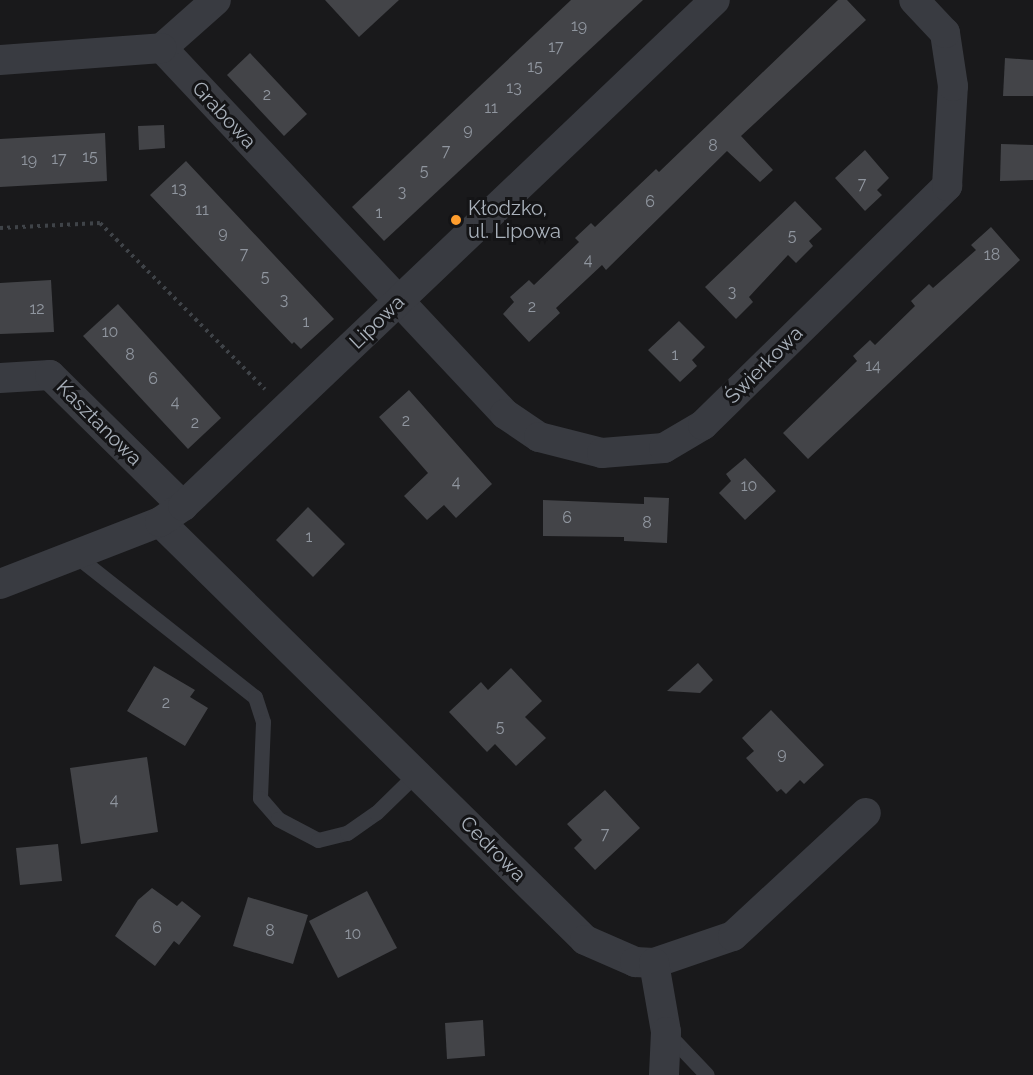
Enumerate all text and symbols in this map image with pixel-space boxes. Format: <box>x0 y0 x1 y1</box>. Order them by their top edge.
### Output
house number: 19 <box>571 16 587 36</box>
house number: 17 <box>548 37 564 57</box>
house number: 15 <box>527 57 543 77</box>
street label: Grabowa <box>187 76 261 154</box>
house number: 13 <box>506 78 522 98</box>
house number: 2 <box>263 85 271 105</box>
house number: 11 <box>484 98 498 118</box>
house number: 9 <box>463 120 473 140</box>
house number: 8 <box>708 136 718 156</box>
house number: 7 <box>442 141 450 161</box>
house number: 15 <box>82 147 98 167</box>
house number: 17 <box>51 149 67 169</box>
house number: 19 <box>21 150 37 170</box>
house number: 5 <box>420 161 428 181</box>
house number: 7 <box>858 174 866 194</box>
house number: 13 <box>171 179 187 199</box>
house number: 3 <box>398 182 406 202</box>
house number: 6 <box>645 192 655 212</box>
place label: Kłodzko, ul. Lipowa <box>468 196 561 243</box>
house number: 11 <box>195 200 209 220</box>
house number: 1 <box>376 203 382 223</box>
marker: Kłodzko, ul. Lipowa <box>449 213 463 227</box>
house number: 9 <box>218 223 228 243</box>
house number: 5 <box>788 226 796 246</box>
house number: 7 <box>240 244 248 264</box>
house number: 18 <box>984 245 1000 265</box>
house number: 4 <box>584 250 592 270</box>
house number: 5 <box>261 267 269 287</box>
house number: 3 <box>728 282 736 302</box>
house number: 3 <box>280 290 288 310</box>
street label: Lipowa <box>345 290 409 354</box>
house number: 2 <box>528 297 536 317</box>
house number: 12 <box>29 299 45 319</box>
house number: 1 <box>303 312 309 332</box>
street label: Świerkowa <box>720 321 808 409</box>
house number: 10 <box>102 322 118 342</box>
house number: 8 <box>125 345 135 365</box>
house number: 1 <box>672 345 678 365</box>
house number: 14 <box>865 356 881 376</box>
house number: 6 <box>148 369 158 389</box>
street label: Kasztanowa <box>51 375 147 471</box>
house number: 4 <box>171 392 179 412</box>
house number: 2 <box>402 411 410 431</box>
house number: 2 <box>191 413 199 433</box>
house number: 4 <box>452 472 460 492</box>
house number: 10 <box>741 476 757 496</box>
house number: 6 <box>562 508 572 528</box>
house number: 8 <box>642 513 652 533</box>
house number: 1 <box>306 527 312 547</box>
house number: 2 <box>162 693 170 713</box>
house number: 5 <box>496 717 504 737</box>
house number: 9 <box>777 744 787 764</box>
house number: 4 <box>110 790 118 810</box>
street label: Cedrowa <box>455 811 531 887</box>
house number: 7 <box>601 824 609 844</box>
house number: 6 <box>152 918 162 938</box>
house number: 8 <box>265 921 275 941</box>
house number: 10 <box>345 924 361 944</box>

